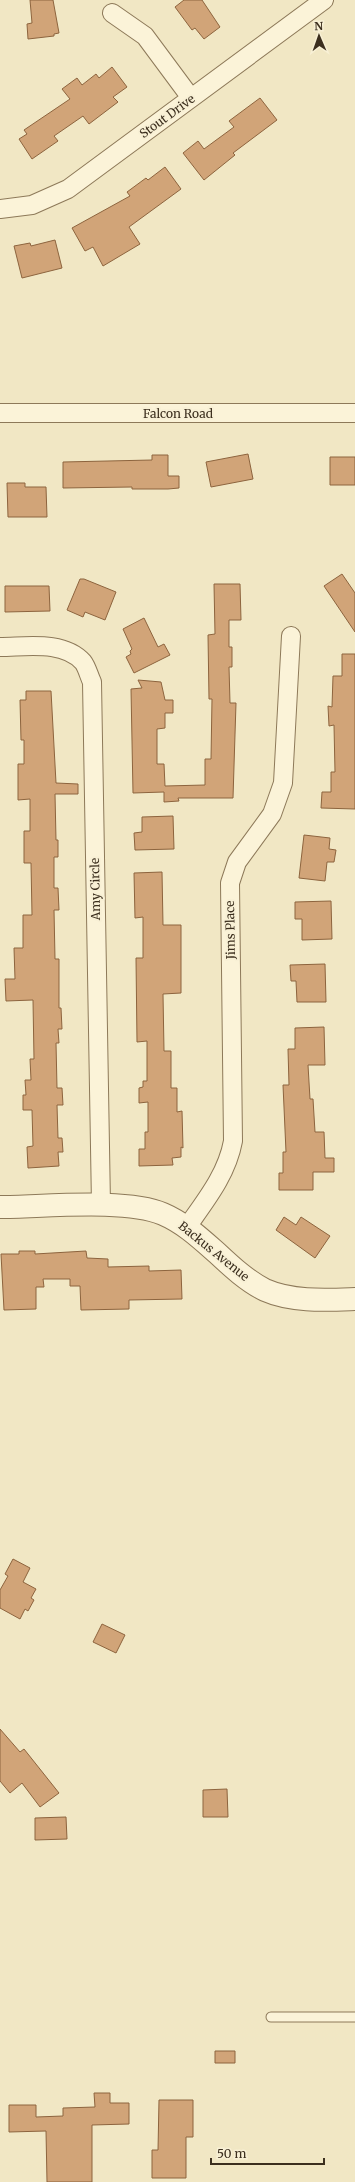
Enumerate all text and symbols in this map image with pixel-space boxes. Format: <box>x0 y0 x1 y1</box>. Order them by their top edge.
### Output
north arrow <box>299 16 339 56</box>
text: N <box>314 19 324 33</box>
street label: Stout Drive <box>136 91 198 141</box>
street label: Falcon Road <box>143 406 213 421</box>
street label: Amy Circle <box>87 858 103 921</box>
street label: Jims Place <box>222 901 238 960</box>
street label: Backus Avenue <box>176 1218 252 1284</box>
scale bar <box>211 2140 324 2166</box>
text: 50 m <box>217 2146 246 2161</box>

